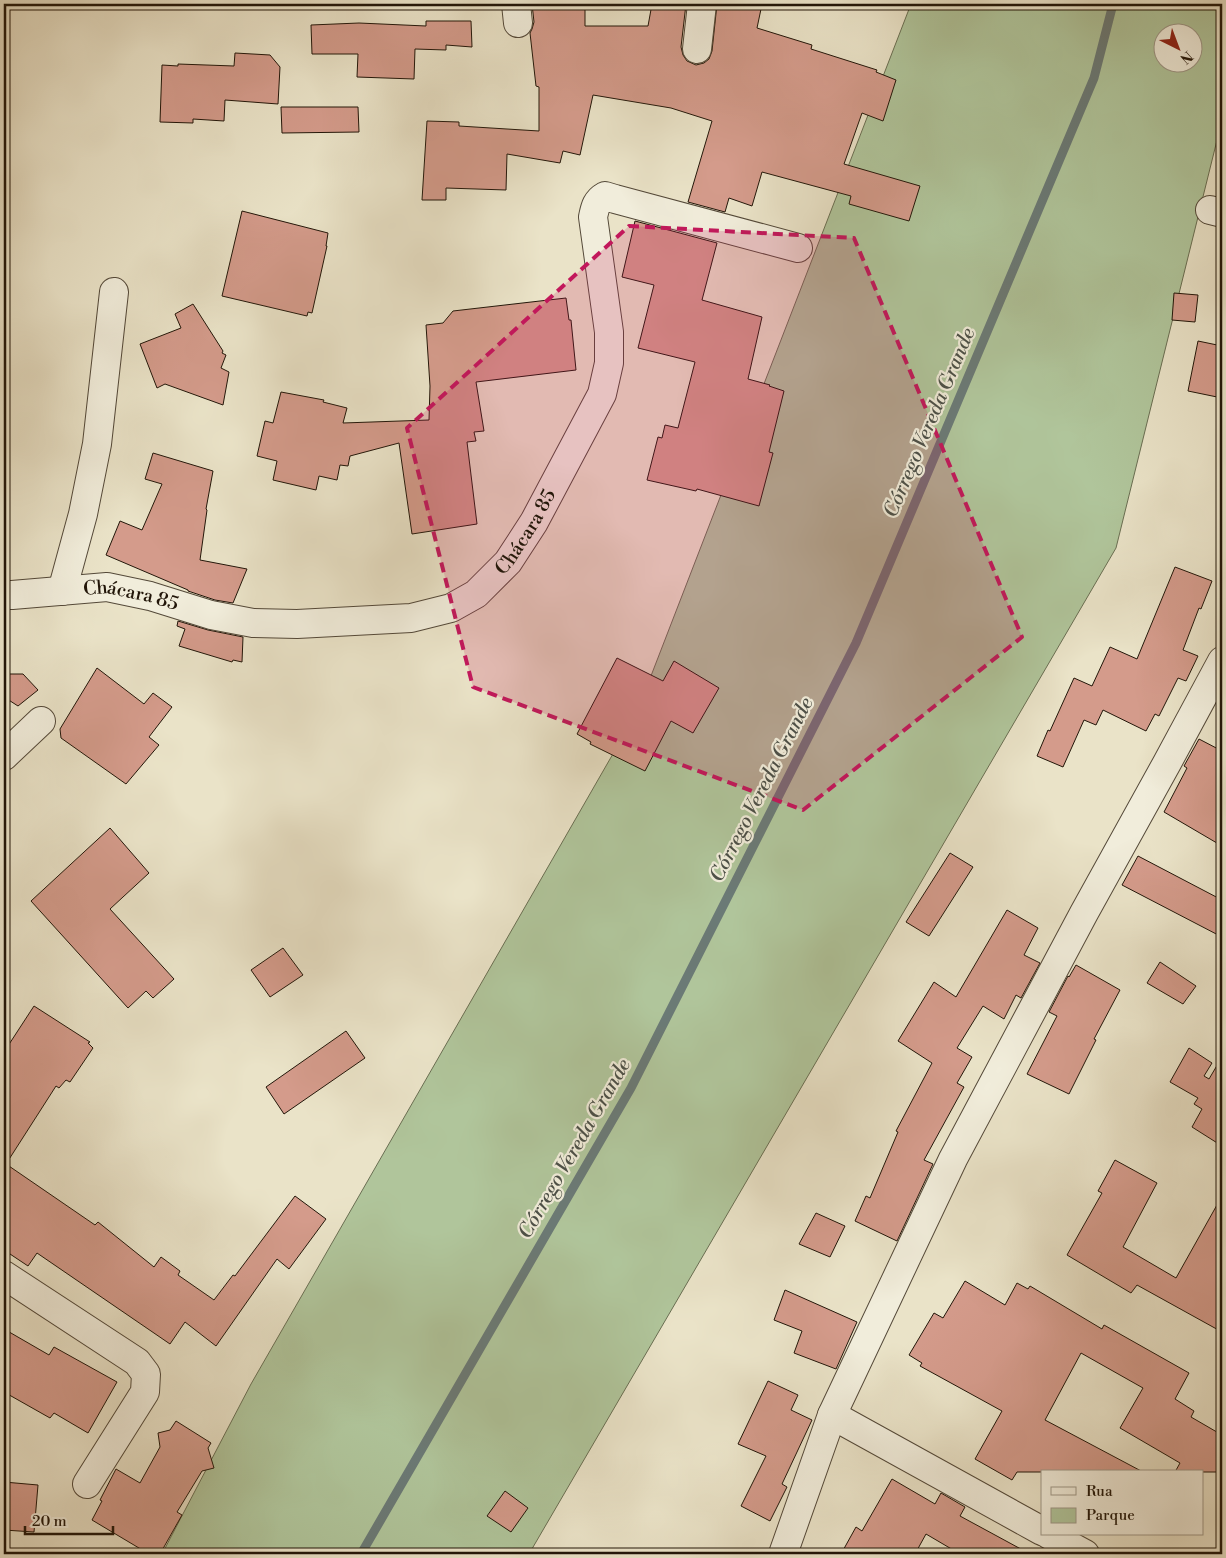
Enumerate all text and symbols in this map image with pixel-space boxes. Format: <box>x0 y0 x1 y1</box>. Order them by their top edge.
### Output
north arrow <box>1154 22 1204 72</box>
text: N <box>1176 47 1196 67</box>
water label: Córrego Vereda Grande <box>879 324 982 522</box>
street label: Chácara 85 <box>490 485 561 580</box>
street label: Chácara 85 <box>82 575 182 616</box>
water label: Córrego Vereda Grande <box>705 693 820 886</box>
water label: Córrego Vereda Grande <box>513 1054 637 1243</box>
legend <box>1041 1470 1204 1536</box>
text: Rua <box>1086 1482 1113 1501</box>
scale bar <box>25 1503 112 1535</box>
text: Parque <box>1086 1506 1135 1525</box>
text: 20 m <box>32 1512 67 1531</box>

